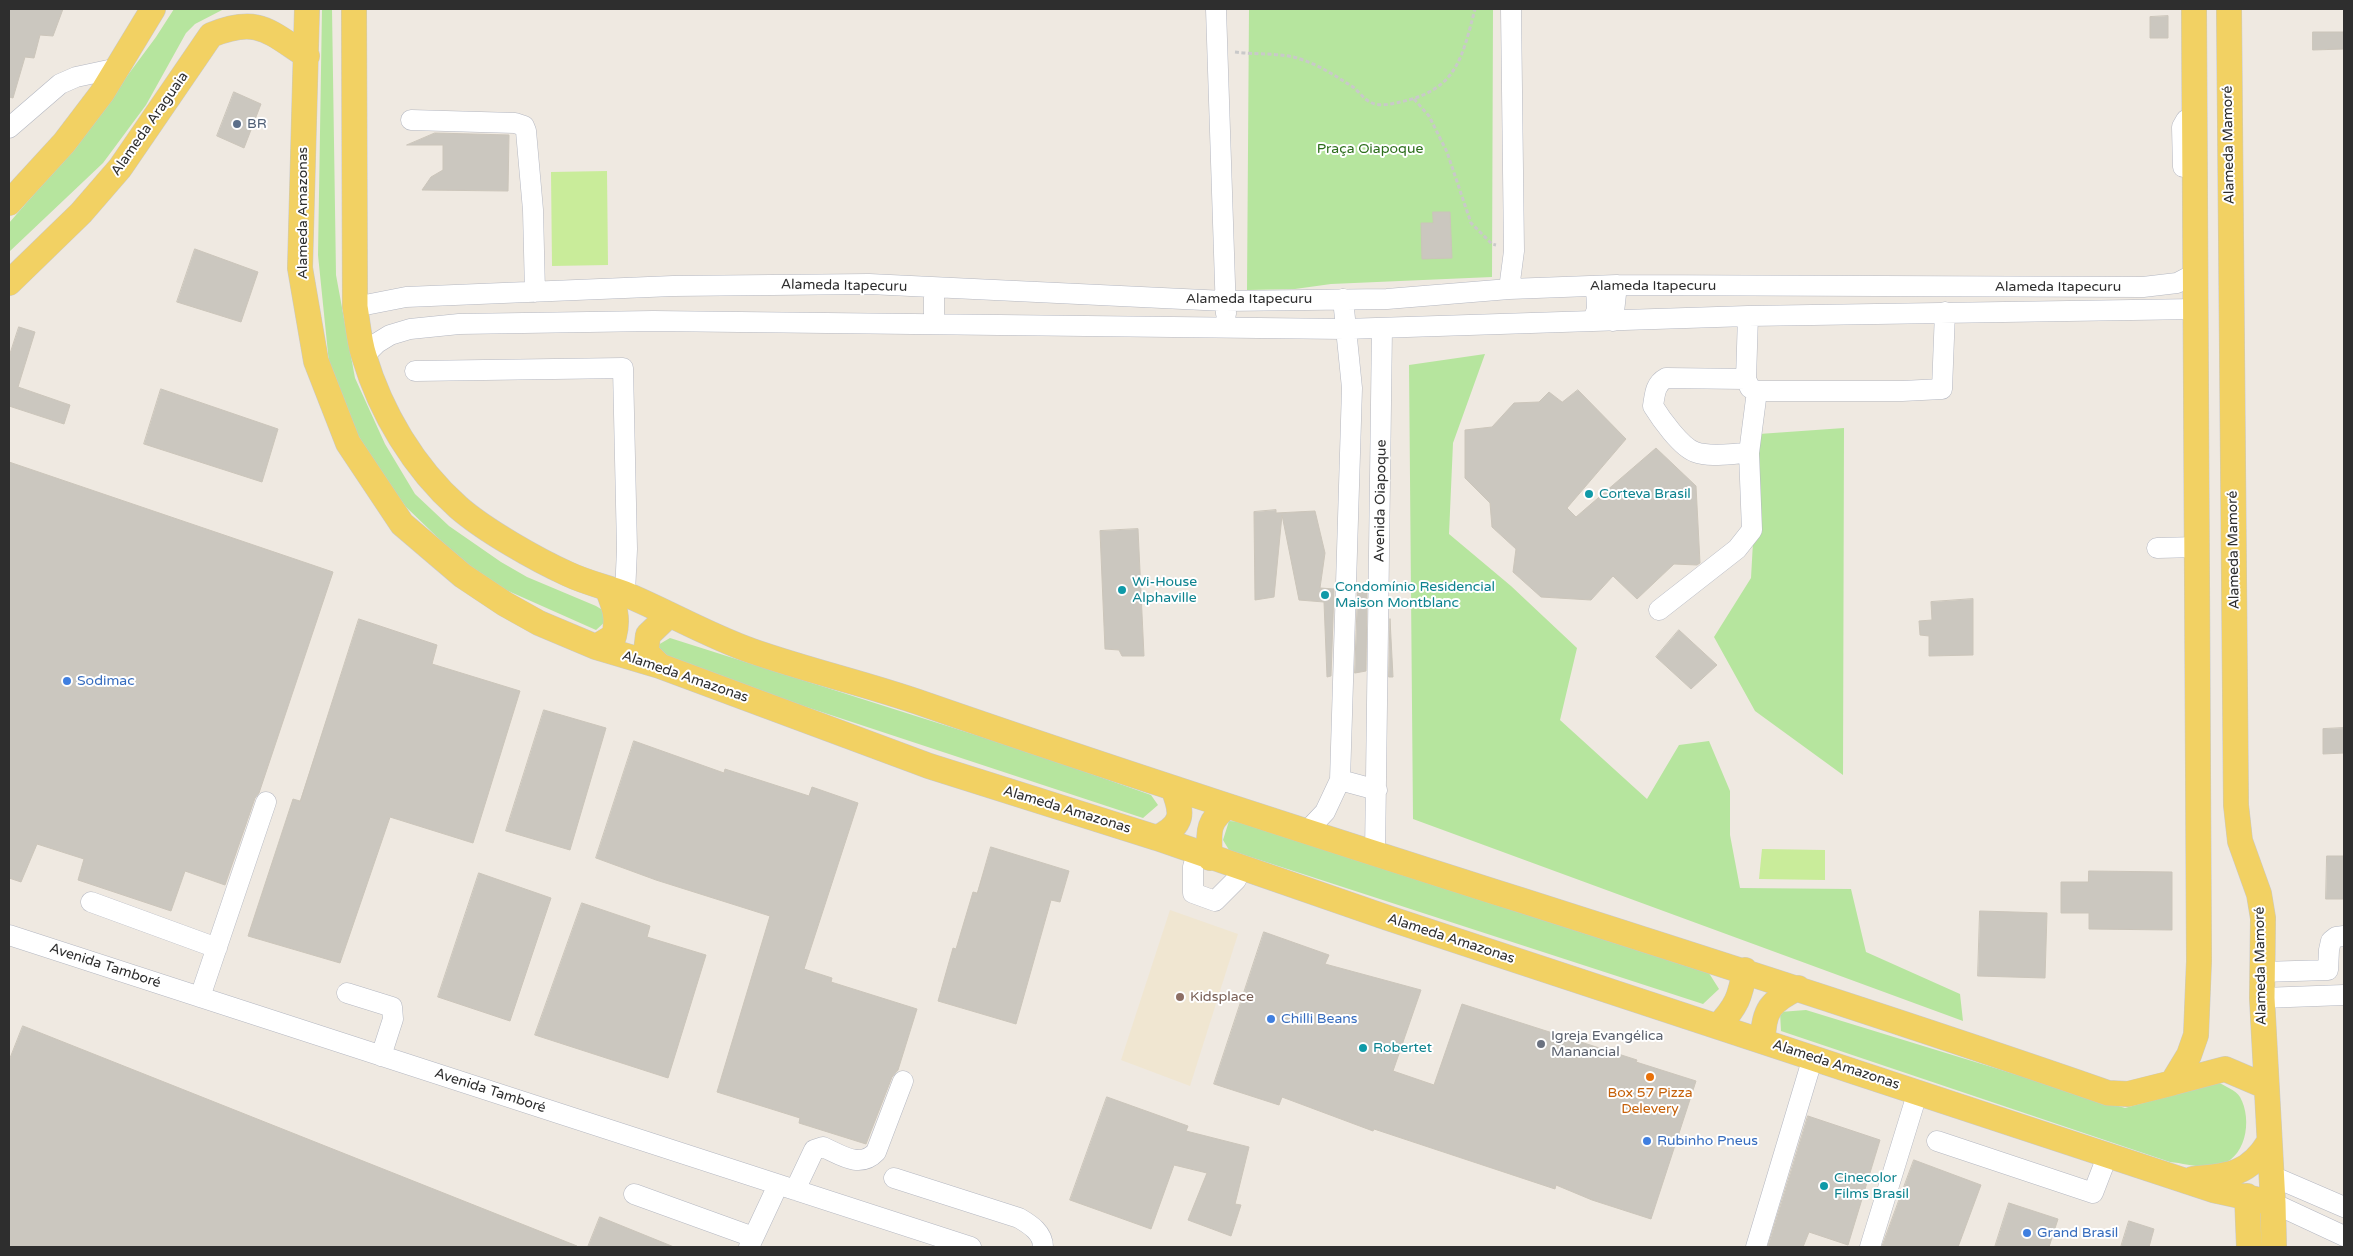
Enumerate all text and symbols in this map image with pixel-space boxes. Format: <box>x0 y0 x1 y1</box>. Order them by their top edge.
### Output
street label: Alameda Araguaia <box>108 69 192 179</box>
street label: Alameda Mamoré <box>2220 86 2238 204</box>
place label: BR <box>247 116 267 132</box>
marker: BR <box>231 118 243 130</box>
park label: Praça Oiapoque <box>1317 141 1423 157</box>
street label: Alameda Amazonas <box>295 147 311 279</box>
street label: Alameda Itapecuru <box>781 276 907 296</box>
street label: Alameda Itapecuru <box>1590 278 1716 294</box>
street label: Alameda Itapecuru <box>1995 279 2121 295</box>
street label: Alameda Itapecuru <box>1186 291 1312 307</box>
street label: Avenida Oiapoque <box>1372 439 1390 563</box>
place label: Corteva Brasil <box>1599 486 1691 502</box>
marker: Corteva Brasil <box>1583 488 1595 500</box>
street label: Alameda Mamoré <box>2225 491 2243 609</box>
place label: Wi-House Alphaville <box>1132 574 1197 606</box>
place label: Condomínio Residencial Maison Montblanc <box>1335 579 1495 612</box>
marker: Wi-House Alphaville <box>1116 584 1128 596</box>
marker: Condomínio Residencial Maison Montblanc <box>1319 589 1331 601</box>
street label: Alameda Amazonas <box>620 647 750 707</box>
place label: Sodimac <box>77 673 135 689</box>
marker: Sodimac <box>61 675 73 687</box>
street label: Alameda Amazonas <box>1001 783 1133 837</box>
street label: Alameda Mamoré <box>2252 907 2270 1025</box>
street label: Alameda Amazonas <box>1385 911 1517 967</box>
street label: Avenida Tamboré <box>47 940 163 992</box>
place label: Kidsplace <box>1190 989 1254 1005</box>
marker: Kidsplace <box>1174 991 1186 1003</box>
place label: Chilli Beans <box>1281 1011 1358 1027</box>
marker: Chilli Beans <box>1265 1013 1277 1025</box>
place label: Igreja Evangélica Manancial <box>1551 1028 1663 1060</box>
street label: Alameda Amazonas <box>1770 1037 1902 1093</box>
marker: Igreja Evangélica Manancial <box>1535 1038 1547 1050</box>
place label: Robertet <box>1373 1040 1432 1056</box>
marker: Robertet <box>1357 1042 1369 1054</box>
street label: Avenida Tamboré <box>432 1065 548 1117</box>
marker: Box 57 Pizza Delevery <box>1644 1071 1656 1083</box>
place label: Box 57 Pizza Delevery <box>1608 1085 1692 1118</box>
place label: Rubinho Pneus <box>1657 1133 1758 1149</box>
marker: Rubinho Pneus <box>1641 1135 1653 1147</box>
place label: Cinecolor Films Brasil <box>1834 1170 1909 1202</box>
marker: Cinecolor Films Brasil <box>1818 1180 1830 1192</box>
place label: Grand Brasil <box>2037 1225 2118 1241</box>
marker: Grand Brasil <box>2021 1227 2033 1239</box>

